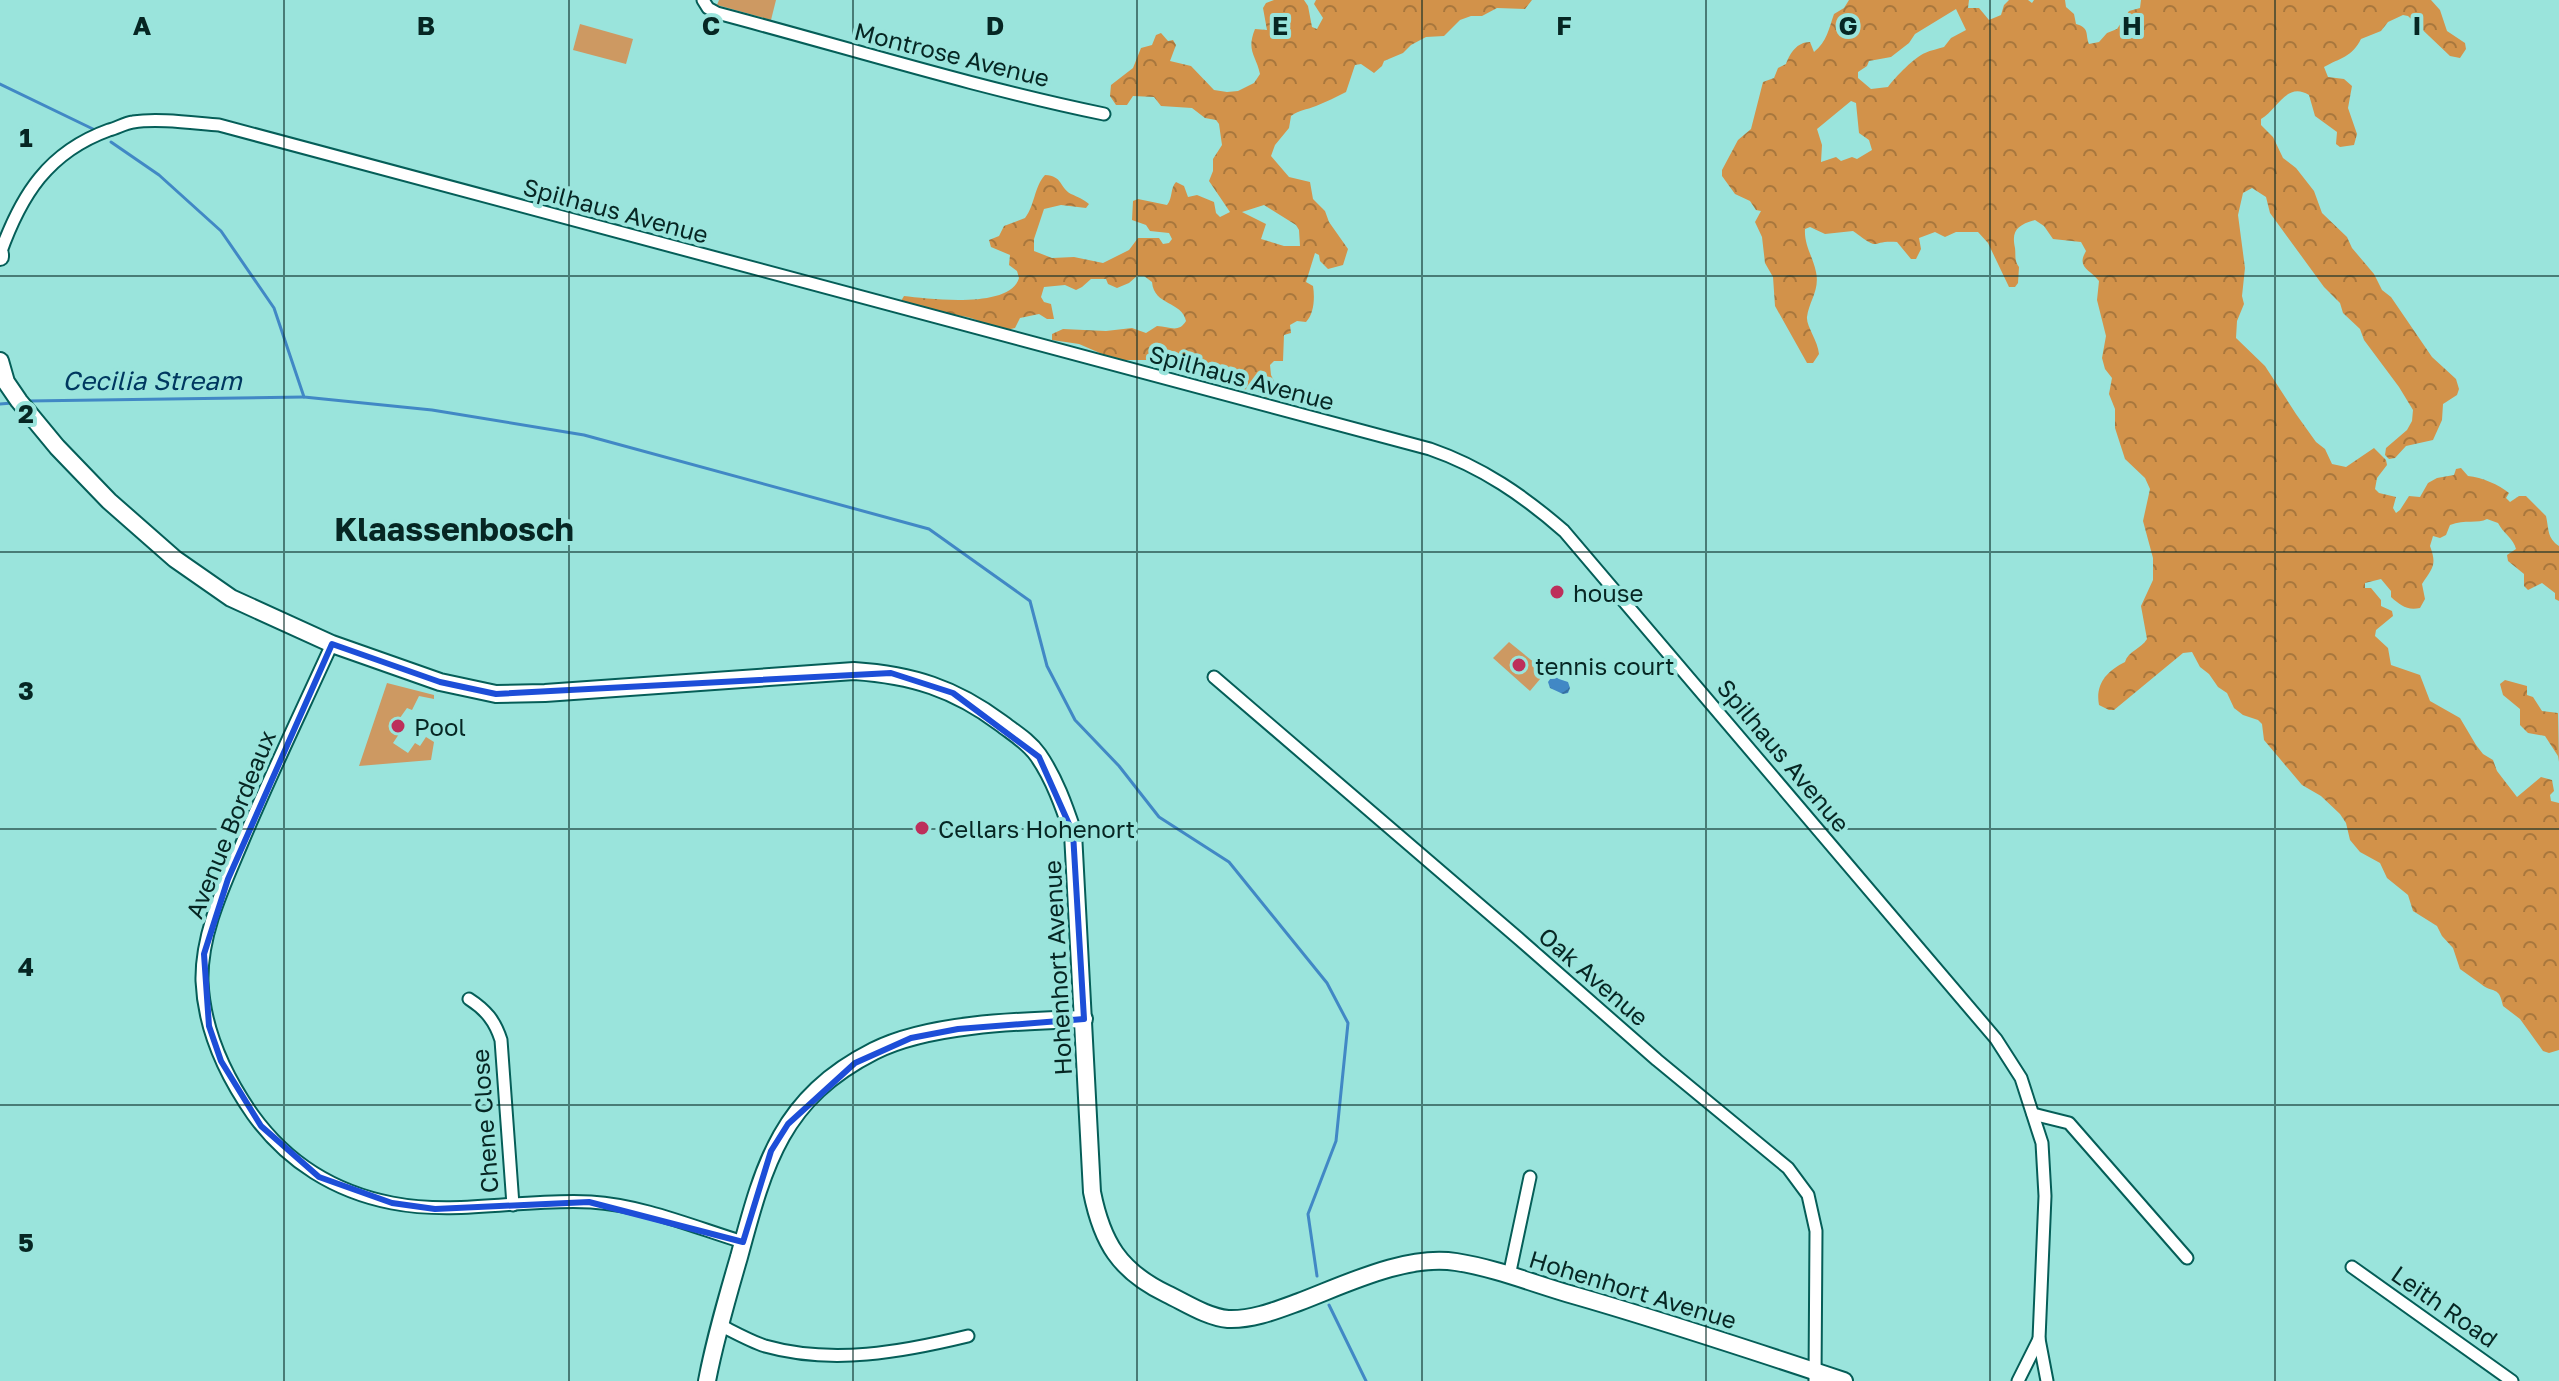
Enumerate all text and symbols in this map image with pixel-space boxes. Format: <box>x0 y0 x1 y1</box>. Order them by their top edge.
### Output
text: A <box>133 10 152 41</box>
text: B <box>417 10 435 41</box>
text: C <box>702 10 720 41</box>
text: D <box>986 10 1004 41</box>
text: E <box>1272 10 1288 41</box>
text: F <box>1556 10 1572 41</box>
text: G <box>1838 10 1858 41</box>
text: H <box>2122 10 2142 41</box>
text: I <box>2413 10 2421 41</box>
street label: Montrose Avenue <box>851 16 1053 92</box>
text: 1 <box>19 122 33 153</box>
street label: Spilhaus Avenue <box>520 171 712 249</box>
street label: Spilhaus Avenue <box>1146 338 1338 416</box>
water label: Cecilia Stream <box>62 365 243 396</box>
text: 2 <box>18 398 34 429</box>
district label: Klaassenbosch <box>334 510 574 548</box>
place label: house <box>1573 578 1643 607</box>
marker: house <box>1548 583 1566 601</box>
place label: tennis court <box>1535 651 1675 680</box>
marker: tennis court <box>1510 656 1528 674</box>
street label: Spilhaus Avenue <box>1712 673 1856 837</box>
text: 3 <box>18 675 34 706</box>
place label: Pool <box>414 712 466 741</box>
marker: Pool <box>389 717 407 735</box>
street label: Avenue Bordeaux <box>179 726 281 922</box>
place label: Cellars Hohenort <box>938 814 1135 843</box>
marker: Cellars Hohenort <box>913 819 931 837</box>
street label: Hohenhort Avenue <box>1037 860 1077 1076</box>
street label: Oak Avenue <box>1533 921 1655 1031</box>
text: 4 <box>18 951 34 982</box>
street label: Chene Close <box>464 1048 504 1194</box>
text: 5 <box>18 1227 34 1258</box>
street label: Hohenhort Avenue <box>1526 1244 1740 1334</box>
street label: Leith Road <box>2386 1259 2504 1353</box>

